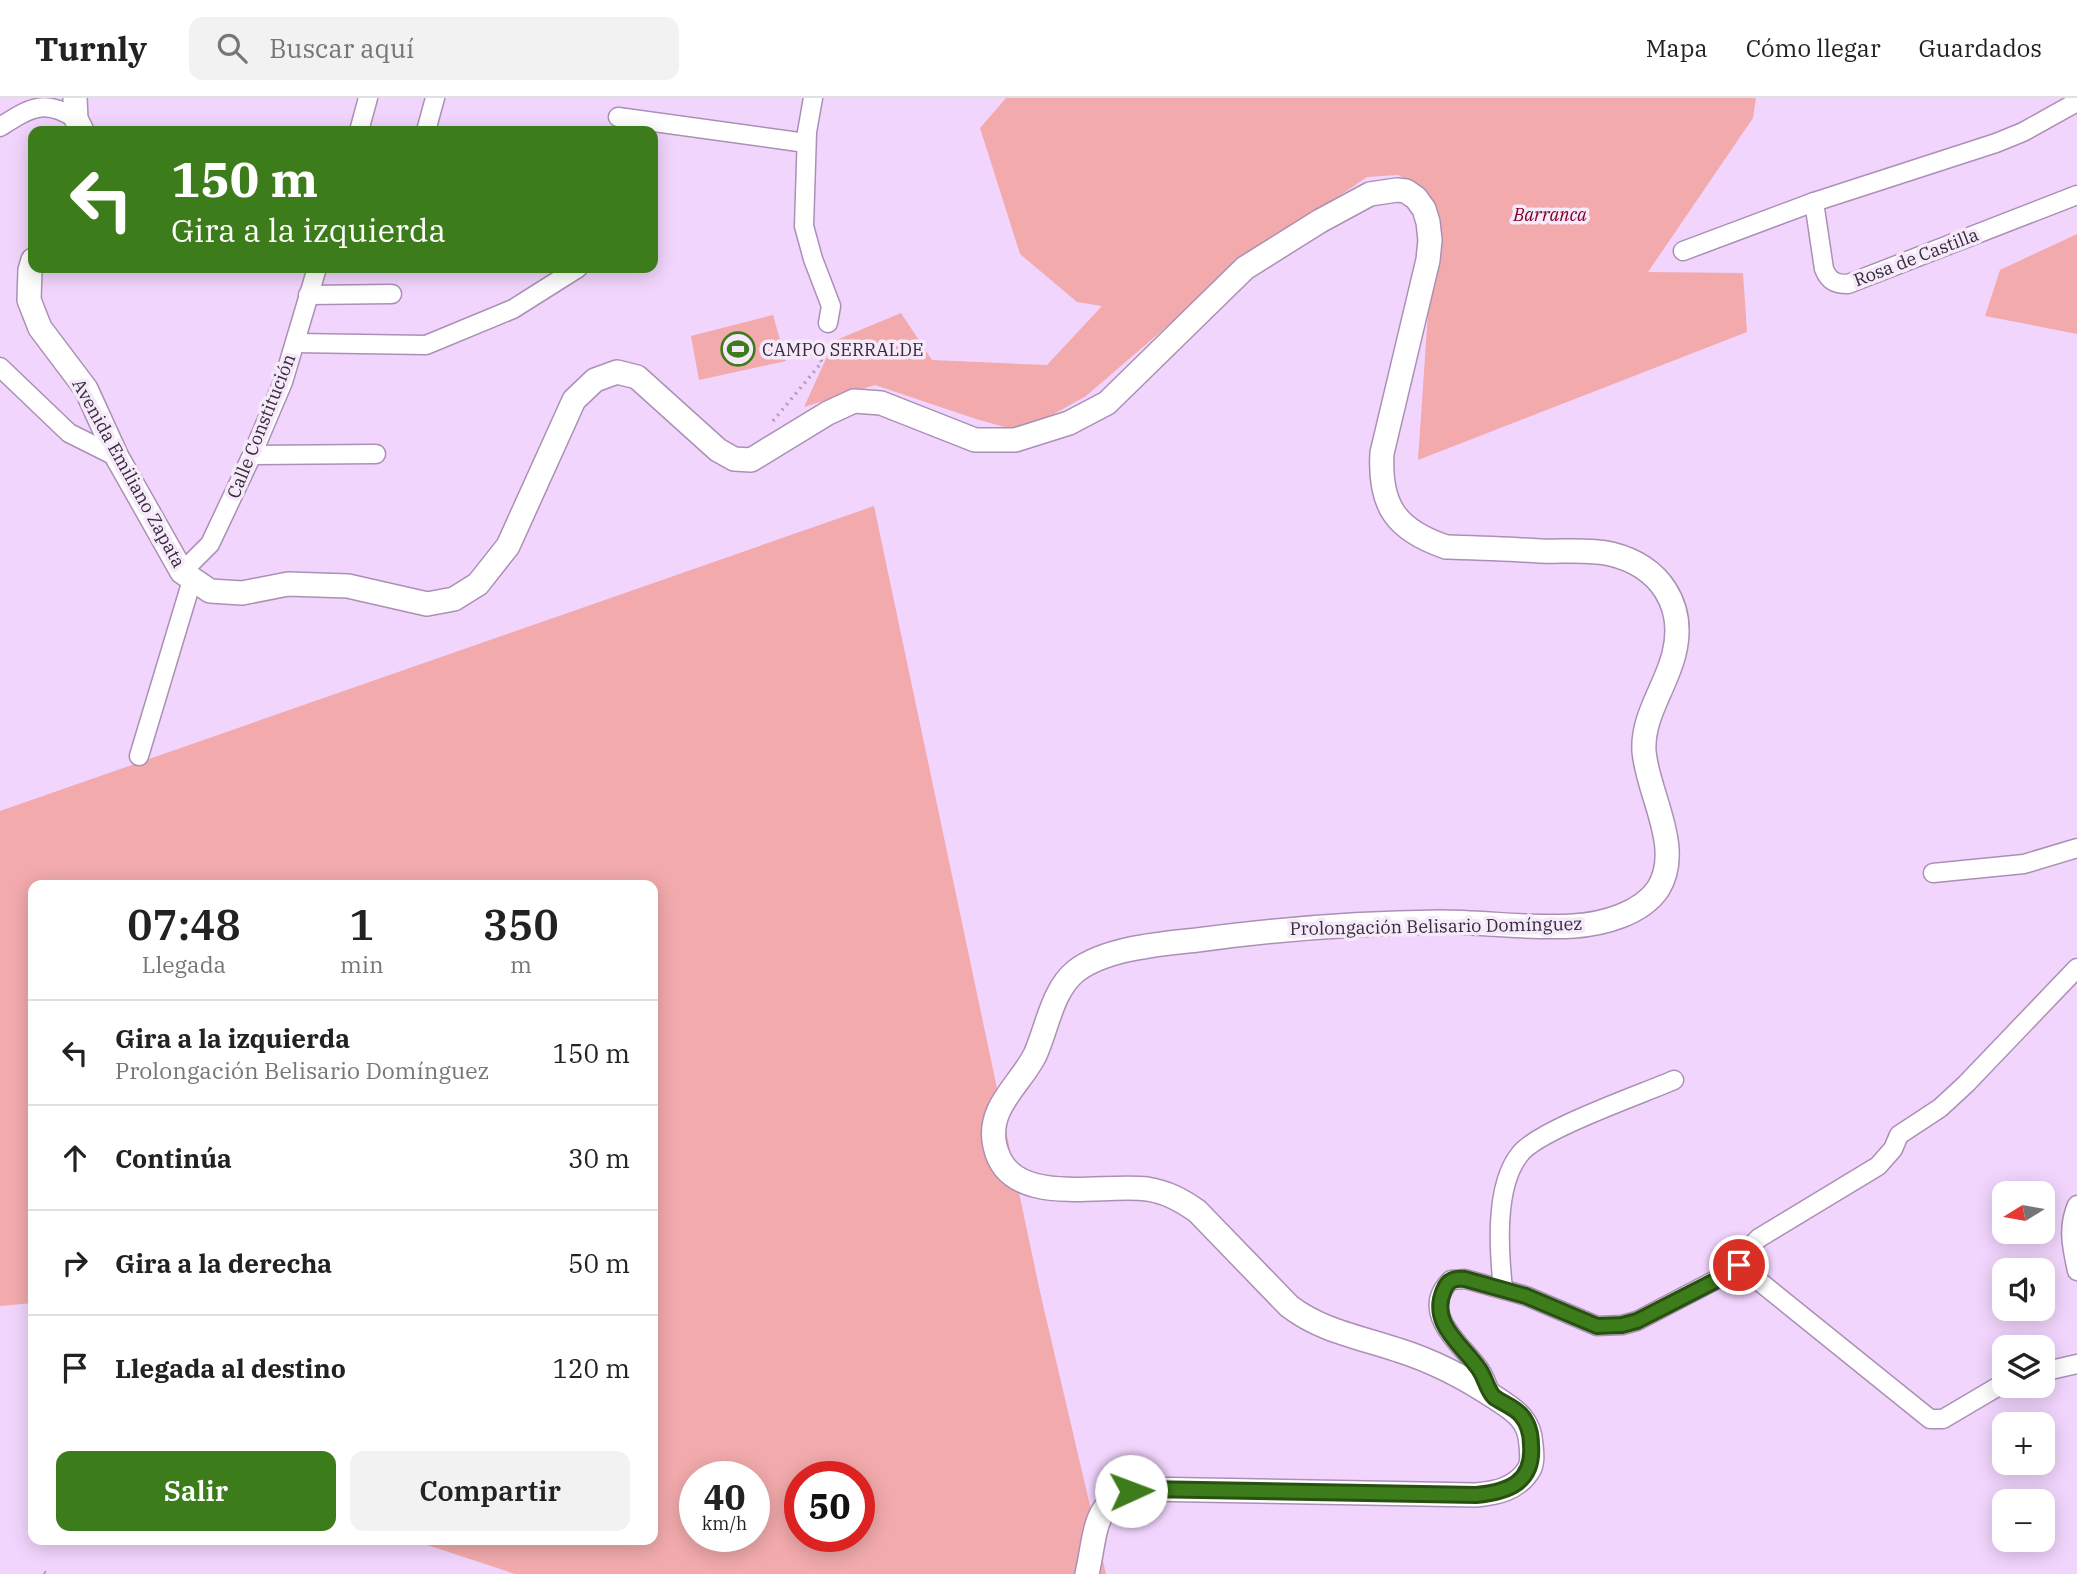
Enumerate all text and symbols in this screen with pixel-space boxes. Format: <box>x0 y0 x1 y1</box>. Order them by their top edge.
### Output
search box <box>189 17 679 80</box>
text: Turnly <box>35 27 147 70</box>
icon: search <box>213 29 251 67</box>
text: Buscar aquí <box>269 31 414 65</box>
text: Mapa <box>1646 32 1708 64</box>
text: Cómo llegar <box>1746 32 1881 64</box>
text: Guardados <box>1919 32 2042 64</box>
text: 150 m <box>171 147 318 210</box>
icon: left <box>56 154 147 245</box>
park label: Barranca <box>1512 203 1587 226</box>
text: Gira a la izquierda <box>171 209 446 251</box>
street label: Rosa de Castilla <box>1850 223 1982 291</box>
sports icon: CAMPO SERRALDE <box>719 330 757 368</box>
place label: CAMPO SERRALDE <box>762 338 924 361</box>
street label: Calle Constitución <box>222 350 300 502</box>
street label: Avenida Emiliano Zapata <box>67 374 191 572</box>
text: 07:48 <box>127 897 241 952</box>
text: 1 <box>349 897 374 952</box>
text: 350 <box>483 897 559 952</box>
street label: Prolongación Belisario Domínguez <box>1289 912 1583 940</box>
text: Llegada <box>142 949 226 979</box>
text: min <box>340 949 384 979</box>
text: m <box>510 949 532 979</box>
text: Gira a la izquierda <box>115 1021 350 1055</box>
icon: left <box>56 1034 94 1072</box>
text: 150 m <box>552 1036 630 1070</box>
text: Prolongación Belisario Domínguez <box>115 1055 489 1085</box>
icon: ahead <box>56 1139 94 1177</box>
text: Continúa <box>115 1141 232 1175</box>
text: 30 m <box>568 1141 630 1175</box>
north arrow <box>1992 1181 2054 1244</box>
map controls <box>1992 1181 2055 1552</box>
pin <box>1709 1235 1769 1295</box>
icon: right <box>56 1244 94 1282</box>
text: Gira a la derecha <box>115 1246 332 1280</box>
text: 50 m <box>568 1246 630 1280</box>
icon: arrive <box>1720 1246 1758 1284</box>
button: sound <box>1992 1258 2055 1321</box>
button: layers <box>1992 1335 2055 1398</box>
icon: arrive <box>56 1349 94 1387</box>
text: Llegada al destino <box>115 1351 346 1385</box>
text: 120 m <box>552 1351 630 1385</box>
button: + <box>1992 1412 2055 1475</box>
button: Salir <box>56 1451 336 1531</box>
button: Compartir <box>350 1451 630 1531</box>
position arrow <box>1094 1454 1168 1528</box>
speed limit sign: 50 <box>784 1461 875 1552</box>
text: 40 <box>703 1474 746 1520</box>
button: − <box>1992 1489 2055 1552</box>
text: km/h <box>702 1512 747 1535</box>

